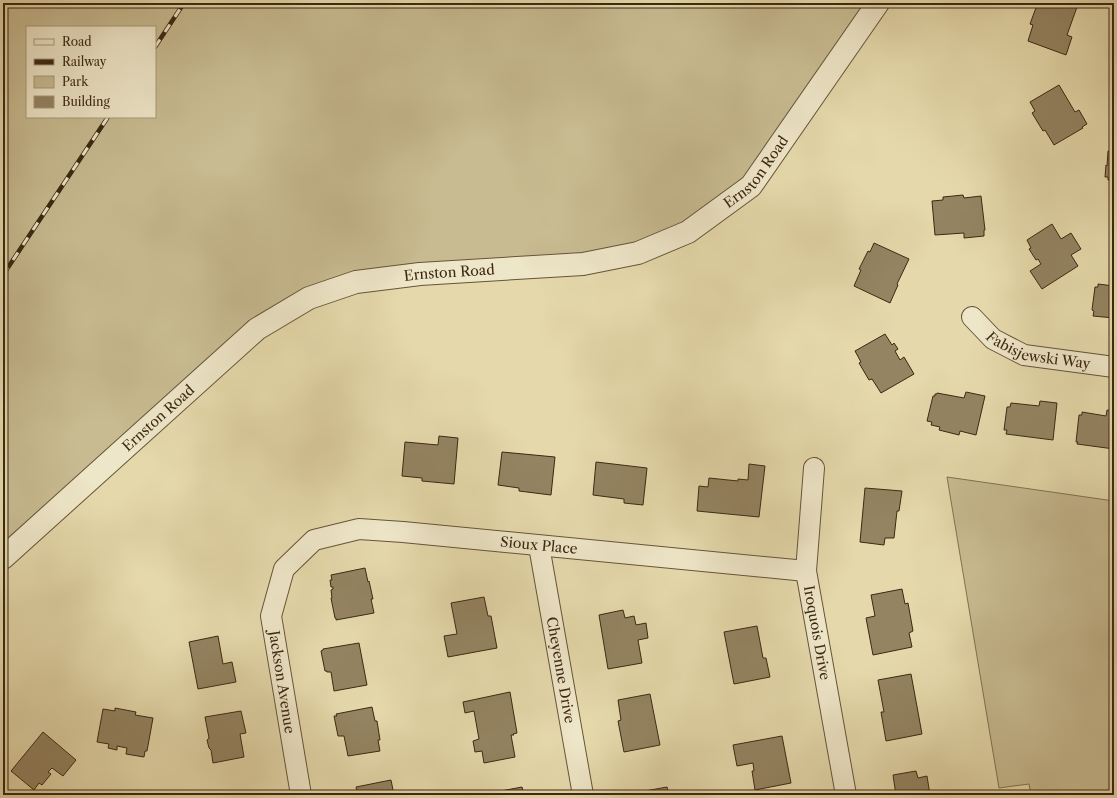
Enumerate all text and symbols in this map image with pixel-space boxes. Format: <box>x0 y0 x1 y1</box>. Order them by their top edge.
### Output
legend <box>26 26 156 118</box>
text: Road <box>62 34 92 49</box>
text: Railway <box>62 54 107 69</box>
text: Park <box>62 74 89 89</box>
text: Building <box>62 94 110 109</box>
street label: Ernston Road <box>720 132 792 212</box>
street label: Ernston Road <box>403 260 496 285</box>
street label: Fabisjewski Way <box>982 328 1092 373</box>
street label: Ernston Road <box>118 381 198 455</box>
street label: Sioux Place <box>499 532 579 558</box>
street label: Iroquois Drive <box>800 584 834 682</box>
street label: Cheyenne Drive <box>543 615 579 725</box>
street label: Jackson Avenue <box>265 627 299 735</box>

